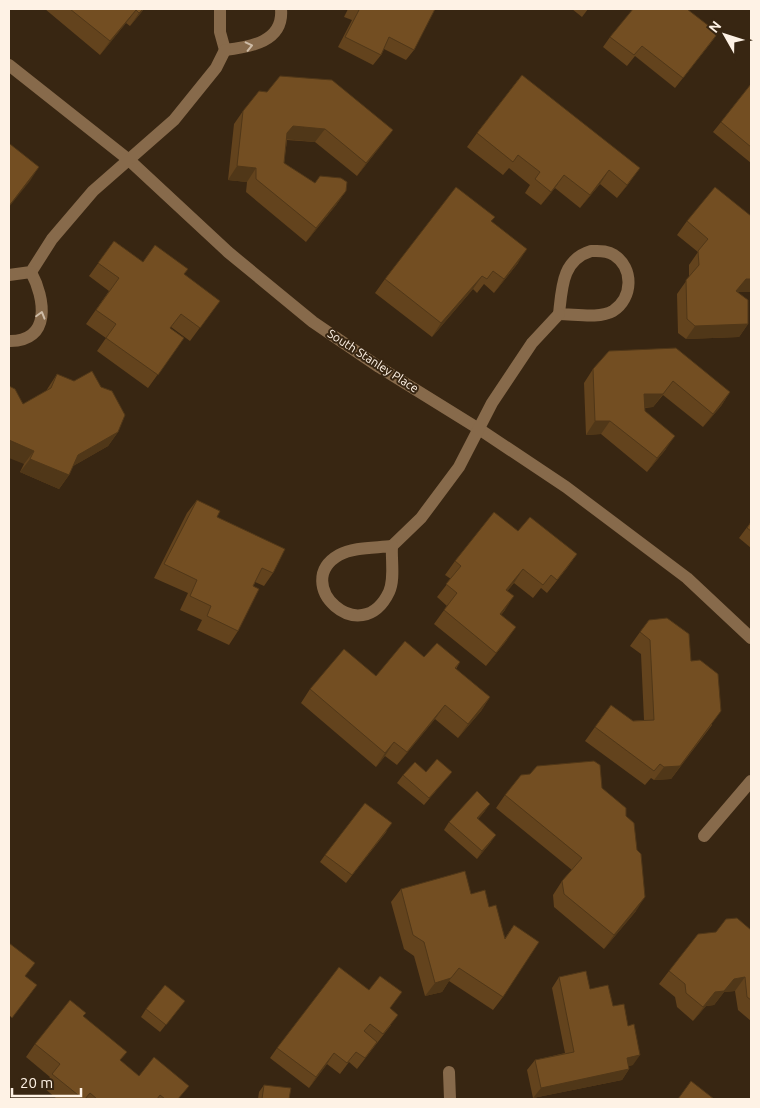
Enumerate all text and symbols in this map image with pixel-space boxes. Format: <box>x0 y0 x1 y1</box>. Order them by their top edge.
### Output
north arrow <box>700 10 750 60</box>
text: N <box>705 18 724 36</box>
one-way arrow <box>245 41 254 52</box>
one-way arrow <box>35 311 46 319</box>
street label: South Stanley Place <box>326 326 421 395</box>
scale bar <box>12 1066 81 1098</box>
text: 20 m <box>20 1074 53 1091</box>

